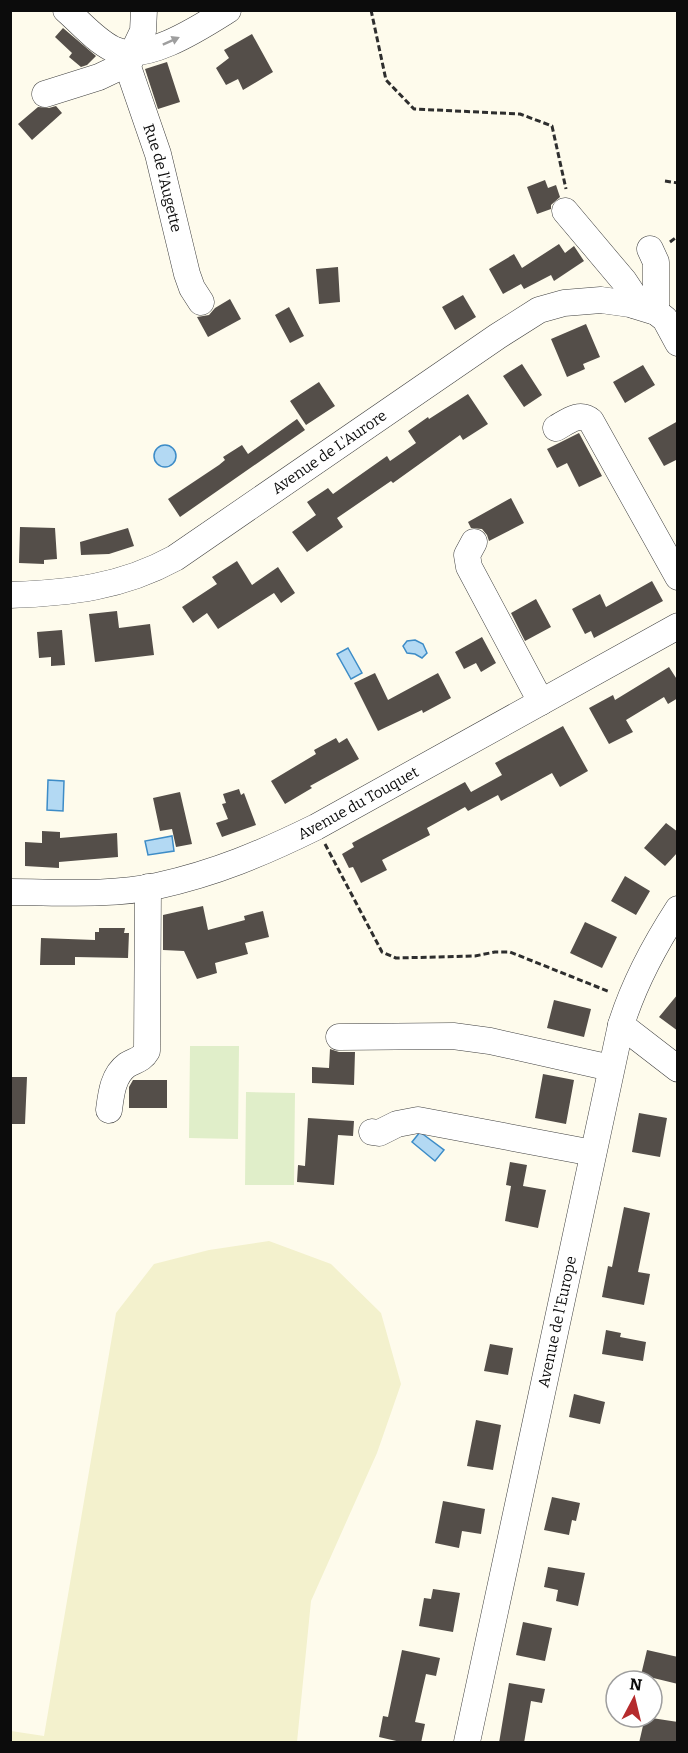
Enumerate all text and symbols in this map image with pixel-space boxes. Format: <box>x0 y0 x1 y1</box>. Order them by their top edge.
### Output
one-way arrow <box>162 36 180 46</box>
street label: Rue de l'Augette <box>139 122 186 234</box>
street label: Avenue de L'Aurore <box>268 406 390 498</box>
street label: Avenue du Touquet <box>295 763 422 843</box>
street label: Avenue de l'Europe <box>534 1254 580 1389</box>
north arrow <box>604 1669 664 1729</box>
text: N <box>628 1674 643 1695</box>

